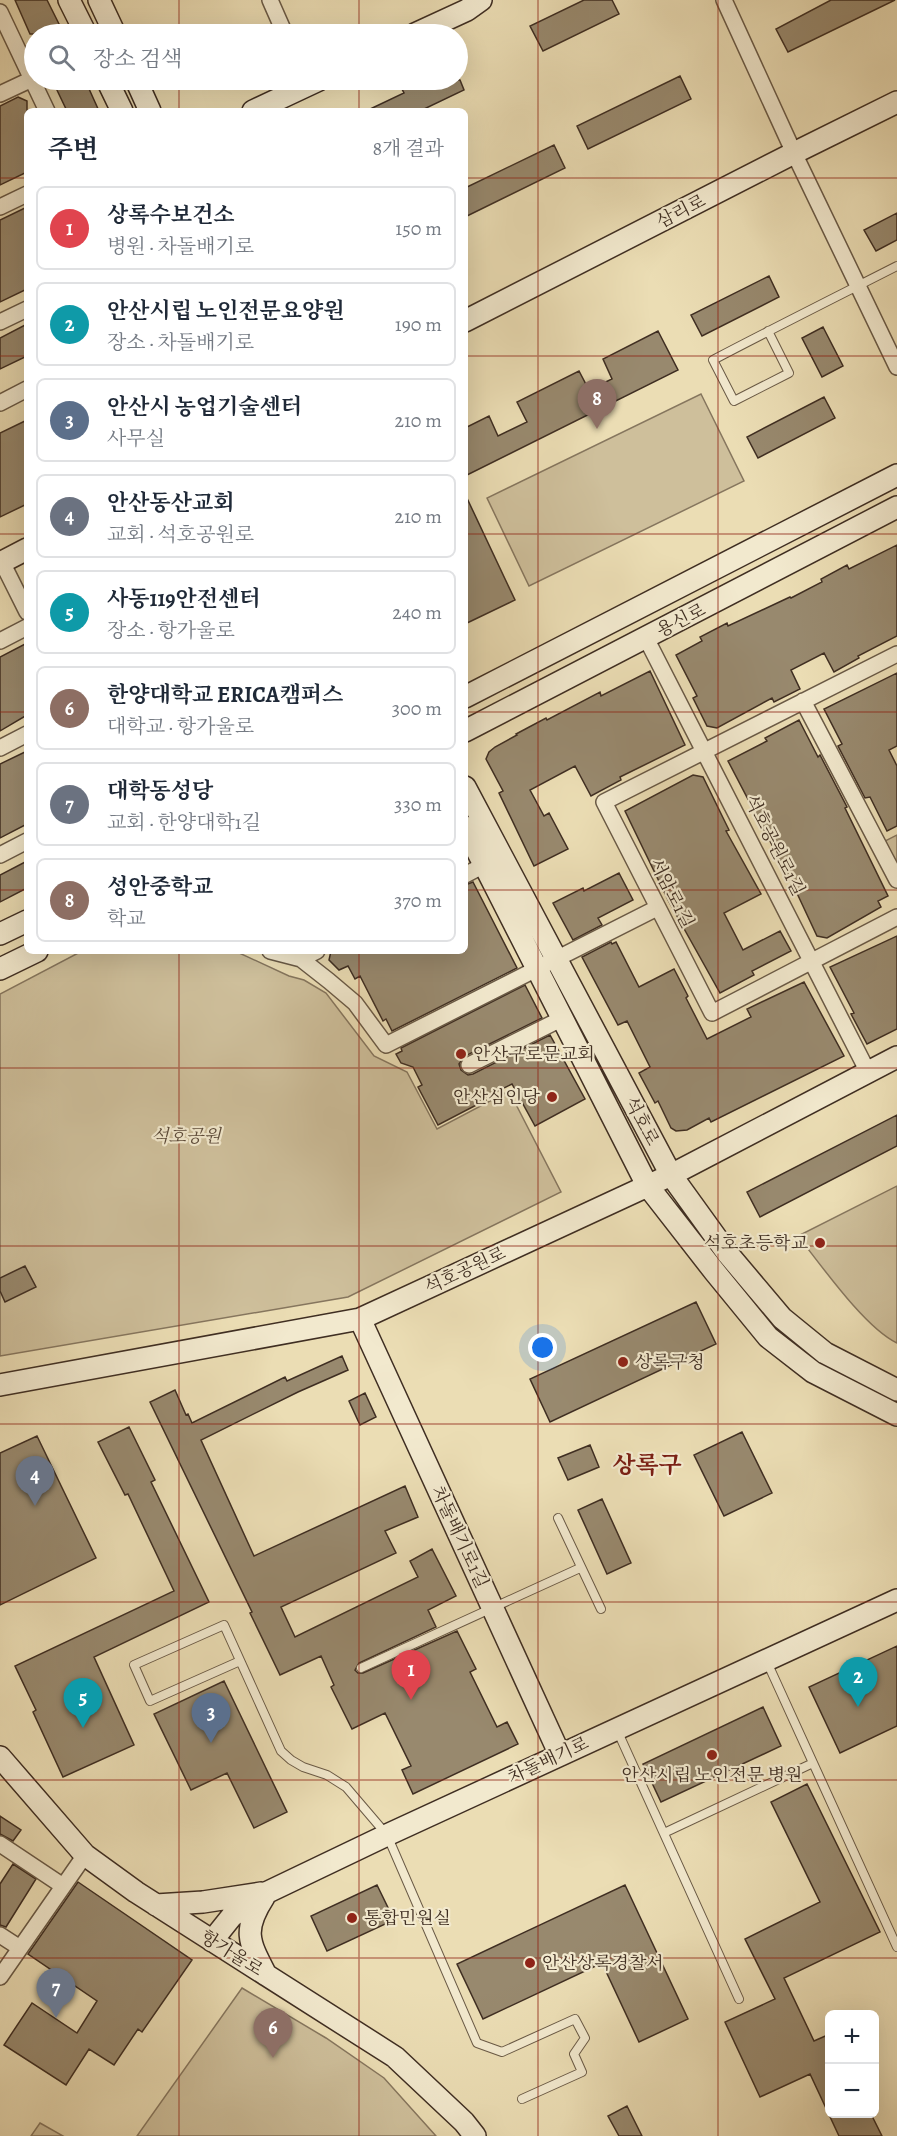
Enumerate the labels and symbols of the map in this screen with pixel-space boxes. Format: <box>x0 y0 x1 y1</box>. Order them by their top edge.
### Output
street label: 삼리로 <box>652 188 710 234</box>
pin: 8 <box>578 380 616 429</box>
street label: 용신로 <box>652 597 710 643</box>
street label: 석호공원로1길 <box>739 790 811 900</box>
street label: 서암로1길 <box>644 854 700 932</box>
place label: 안산구로문교회 <box>473 1042 595 1066</box>
marker: 안산구로문교회 <box>454 1047 468 1061</box>
place label: 안산심인당 <box>453 1085 541 1109</box>
marker: 안산심인당 <box>545 1090 559 1104</box>
street label: 석호로 <box>619 1092 665 1150</box>
park label: 석호공원 <box>151 1124 222 1148</box>
place label: 석호초등학교 <box>704 1231 809 1255</box>
marker: 석호초등학교 <box>813 1236 827 1250</box>
street label: 석호공원로 <box>421 1241 509 1299</box>
your location <box>528 1333 557 1362</box>
place label: 상록구청 <box>635 1350 705 1374</box>
marker: 상록구청 <box>616 1355 630 1369</box>
district label: 상록구 <box>612 1449 682 1481</box>
pin: 4 <box>15 1456 54 1506</box>
street label: 차돌배기로1길 <box>426 1482 494 1592</box>
pin: 1 <box>392 1650 430 1700</box>
pin: 2 <box>838 1658 878 1707</box>
pin: 5 <box>64 1678 103 1728</box>
pin: 3 <box>192 1694 230 1743</box>
street label: 차돌배기로 <box>504 1731 592 1789</box>
marker: 안산시립 노인전문 병원 <box>705 1748 719 1762</box>
place label: 안산시립 노인전문 병원 <box>621 1763 803 1787</box>
place label: 통합민원실 <box>364 1906 451 1930</box>
marker: 통합민원실 <box>345 1911 359 1925</box>
street label: 항가울로 <box>196 1924 268 1982</box>
place label: 안산상록경찰서 <box>542 1951 664 1975</box>
marker: 안산상록경찰서 <box>523 1956 537 1970</box>
pin: 7 <box>36 1968 76 2018</box>
pin: 6 <box>254 2008 292 2058</box>

